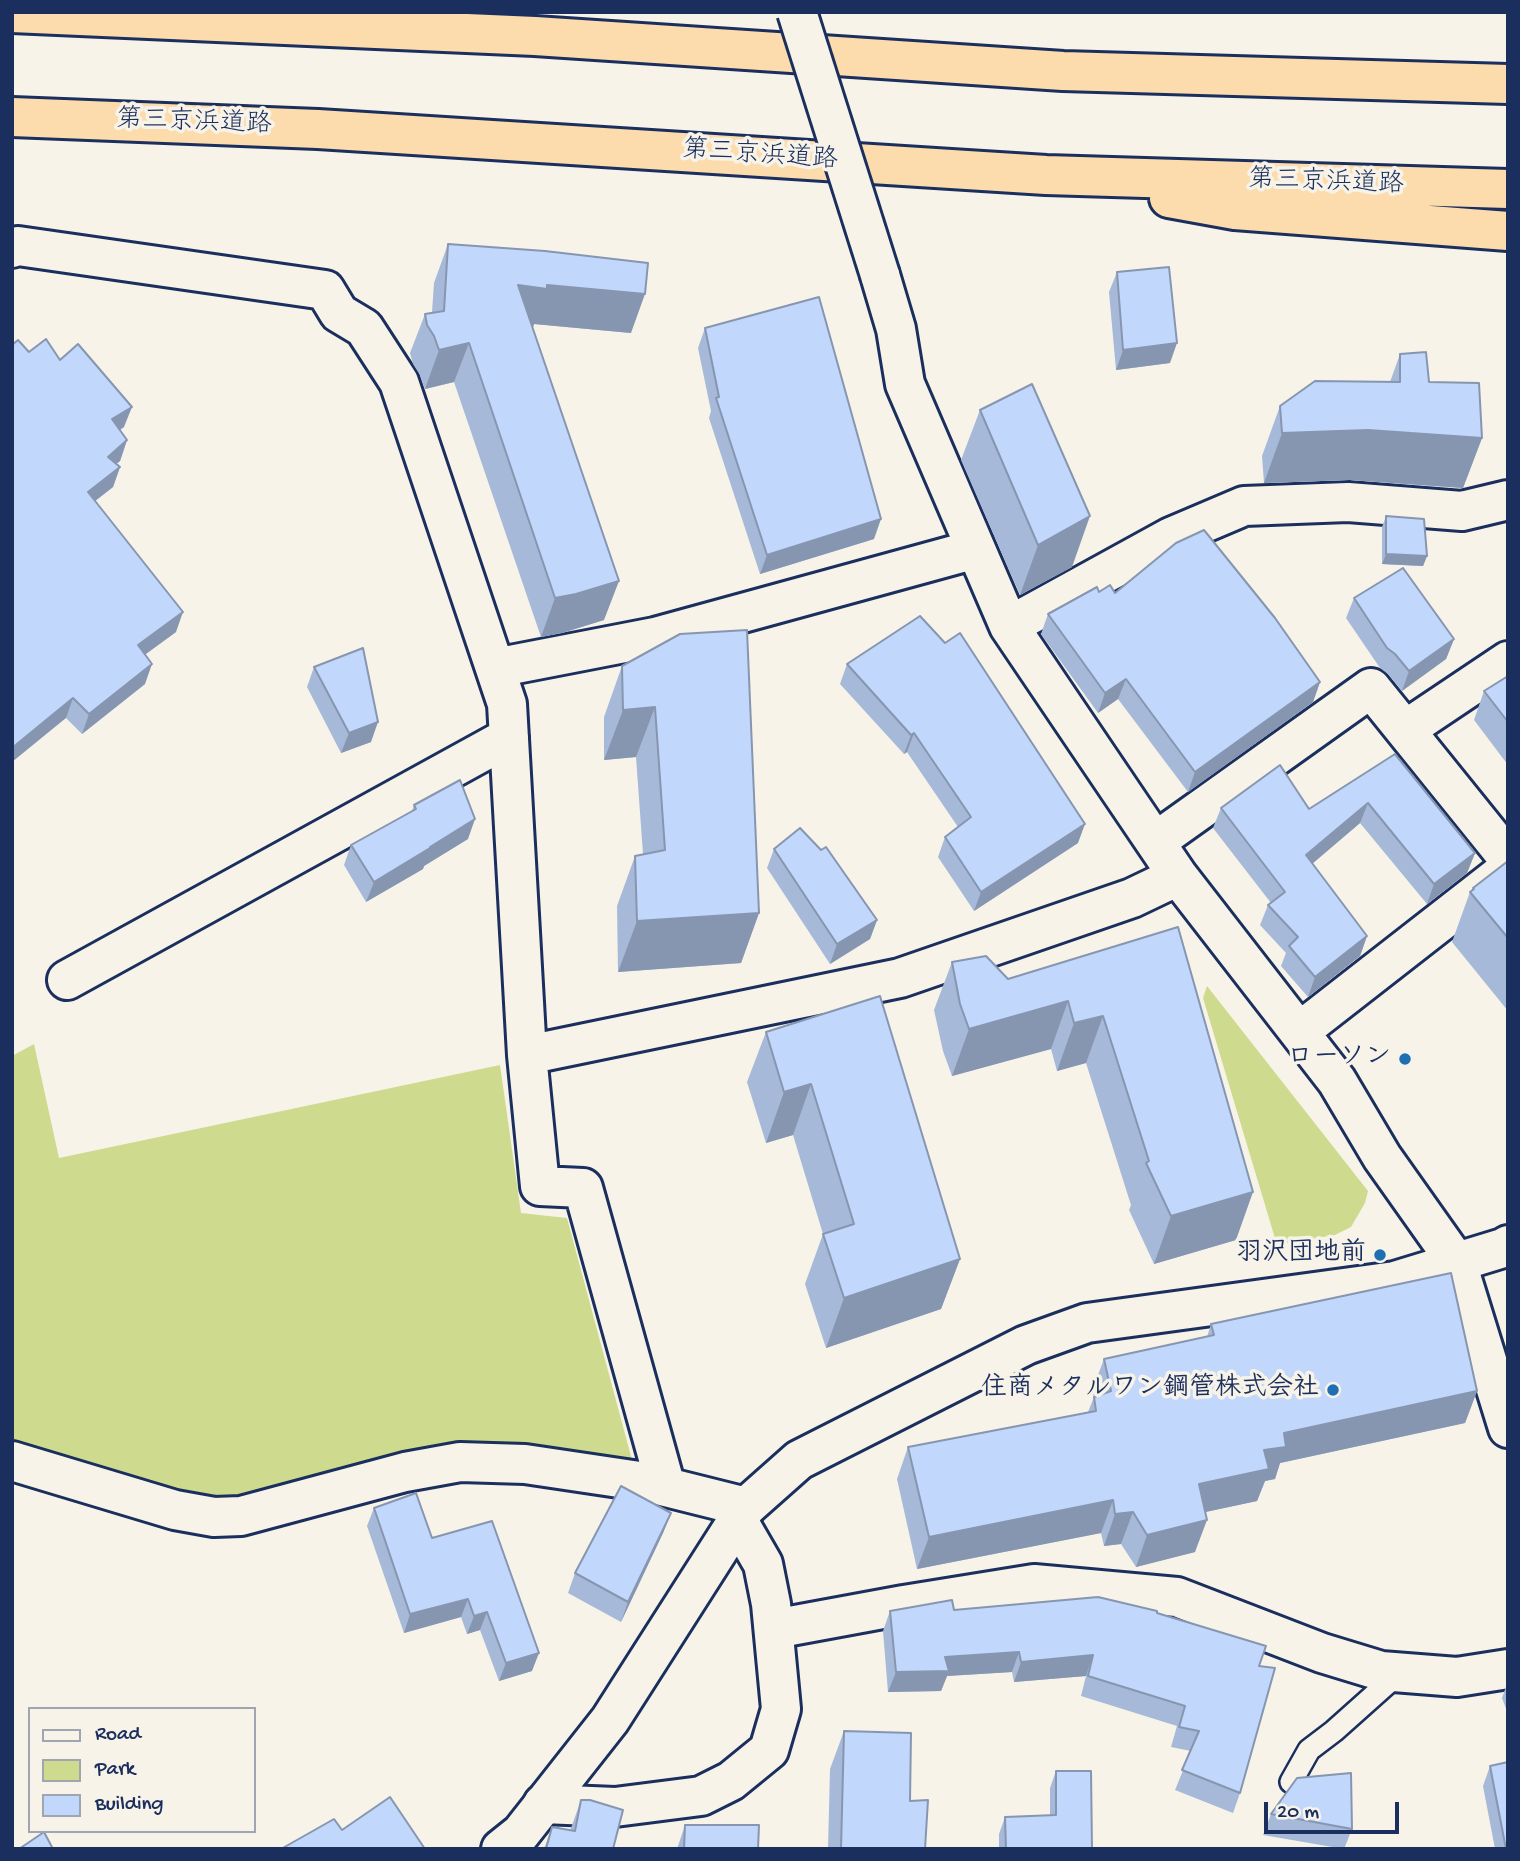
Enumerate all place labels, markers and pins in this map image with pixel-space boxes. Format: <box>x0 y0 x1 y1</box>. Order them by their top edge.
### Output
place label: ローソン <box>1287 1043 1391 1075</box>
marker: ローソン <box>1397 1051 1413 1067</box>
place label: 羽沢団地前 <box>1236 1239 1366 1271</box>
marker: 羽沢団地前 <box>1372 1247 1388 1263</box>
place label: 住商メタルワン鋼管株式会社 <box>981 1374 1319 1406</box>
marker: 住商メタルワン鋼管株式会社 <box>1325 1382 1341 1398</box>

